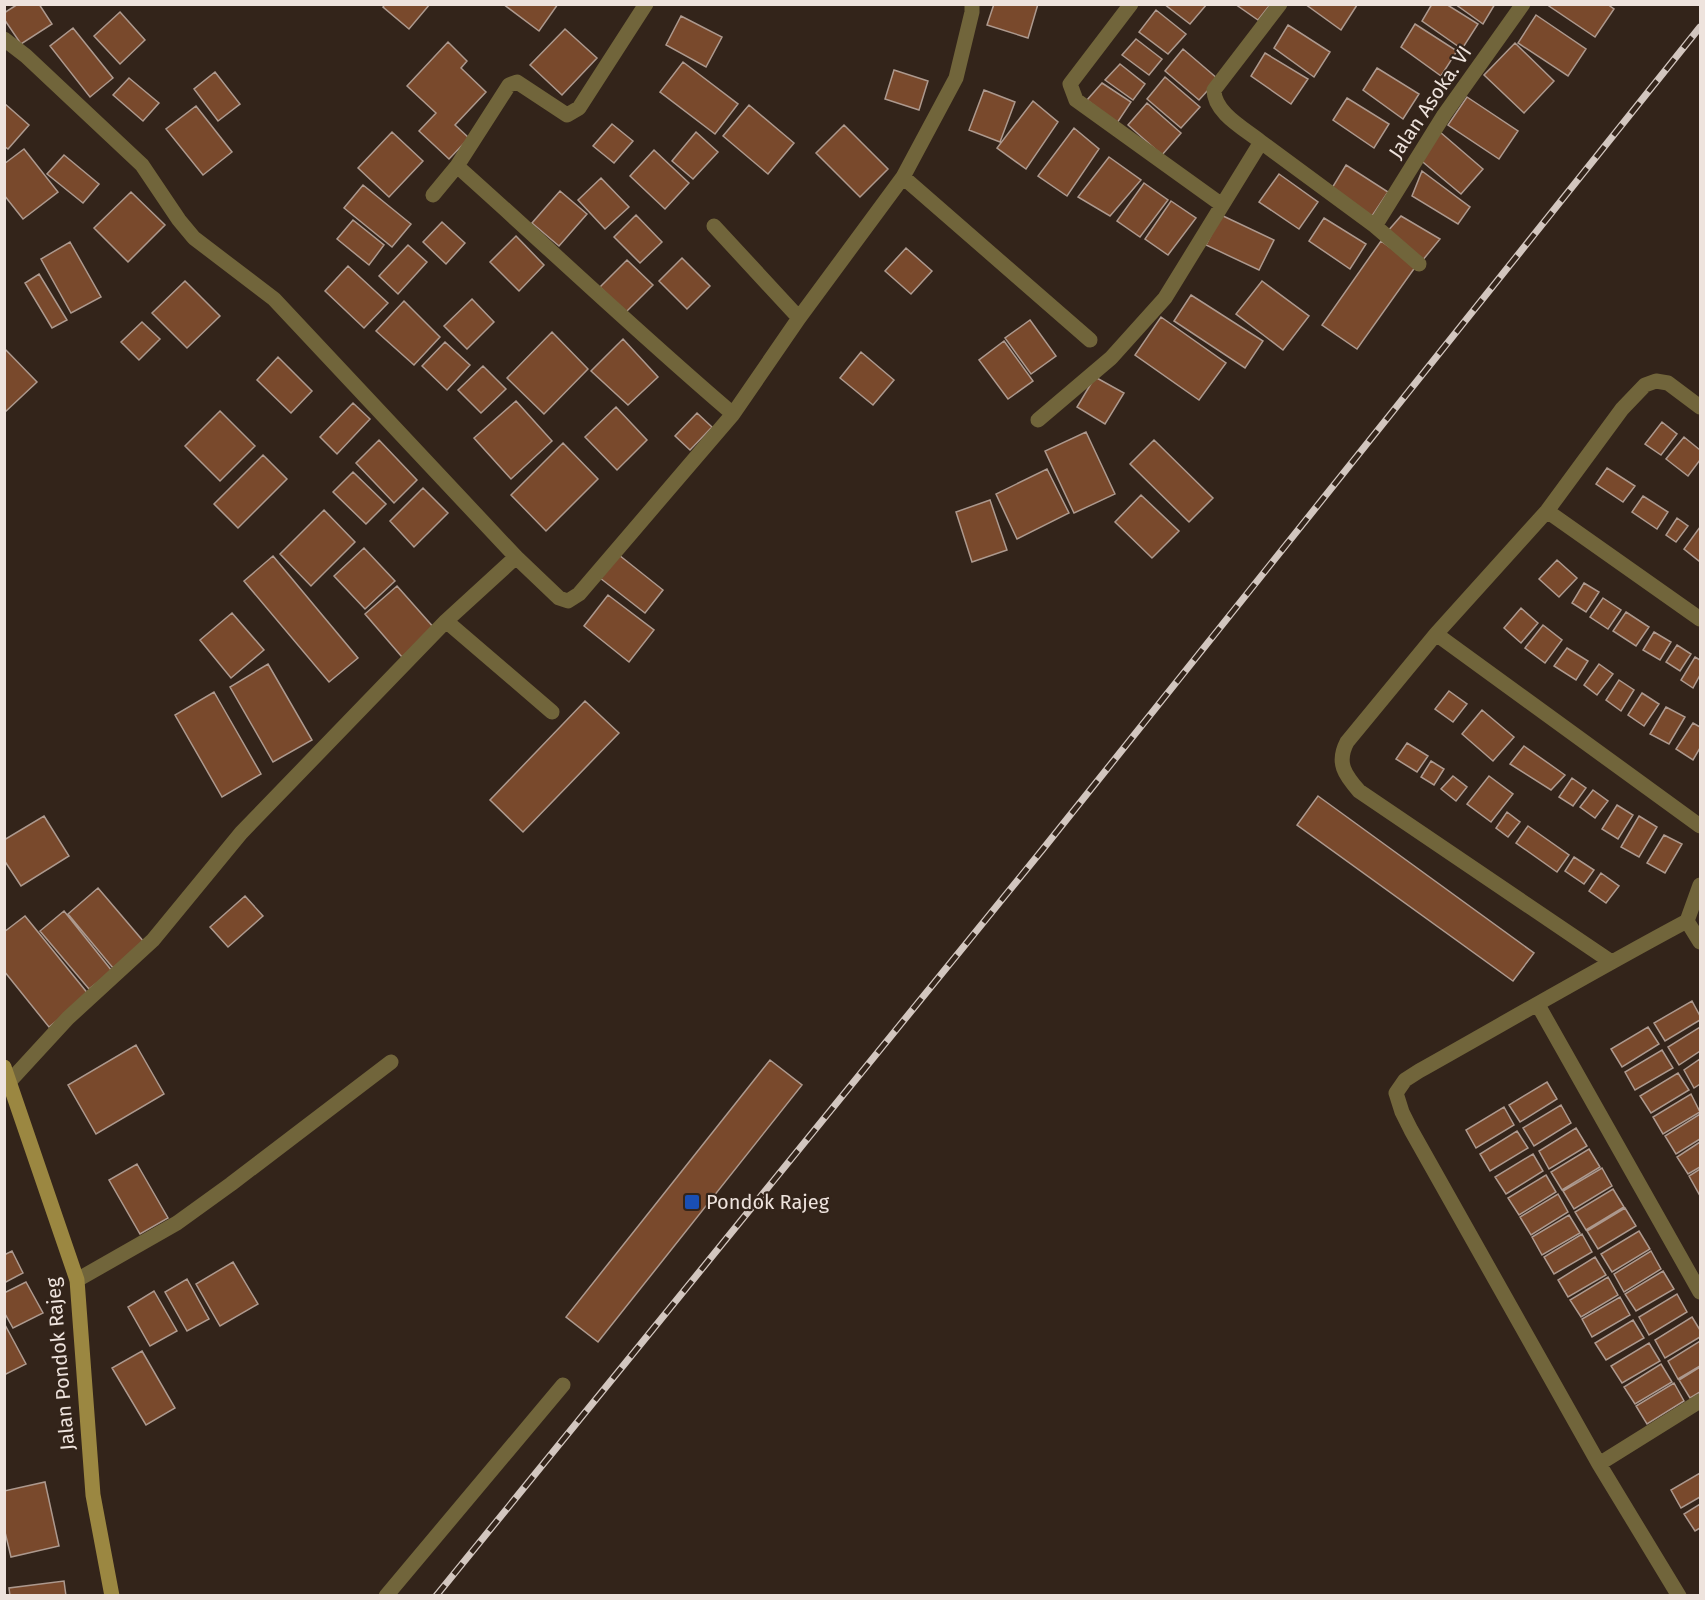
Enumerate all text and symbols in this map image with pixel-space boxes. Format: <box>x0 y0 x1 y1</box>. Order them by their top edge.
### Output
street label: Jalan Asoka. VI <box>1383 41 1477 163</box>
place label: Pondok Rajeg <box>706 1190 830 1214</box>
marker: Pondok Rajeg <box>683 1193 701 1211</box>
street label: Jalan Pondok Rajeg <box>40 1276 80 1451</box>

